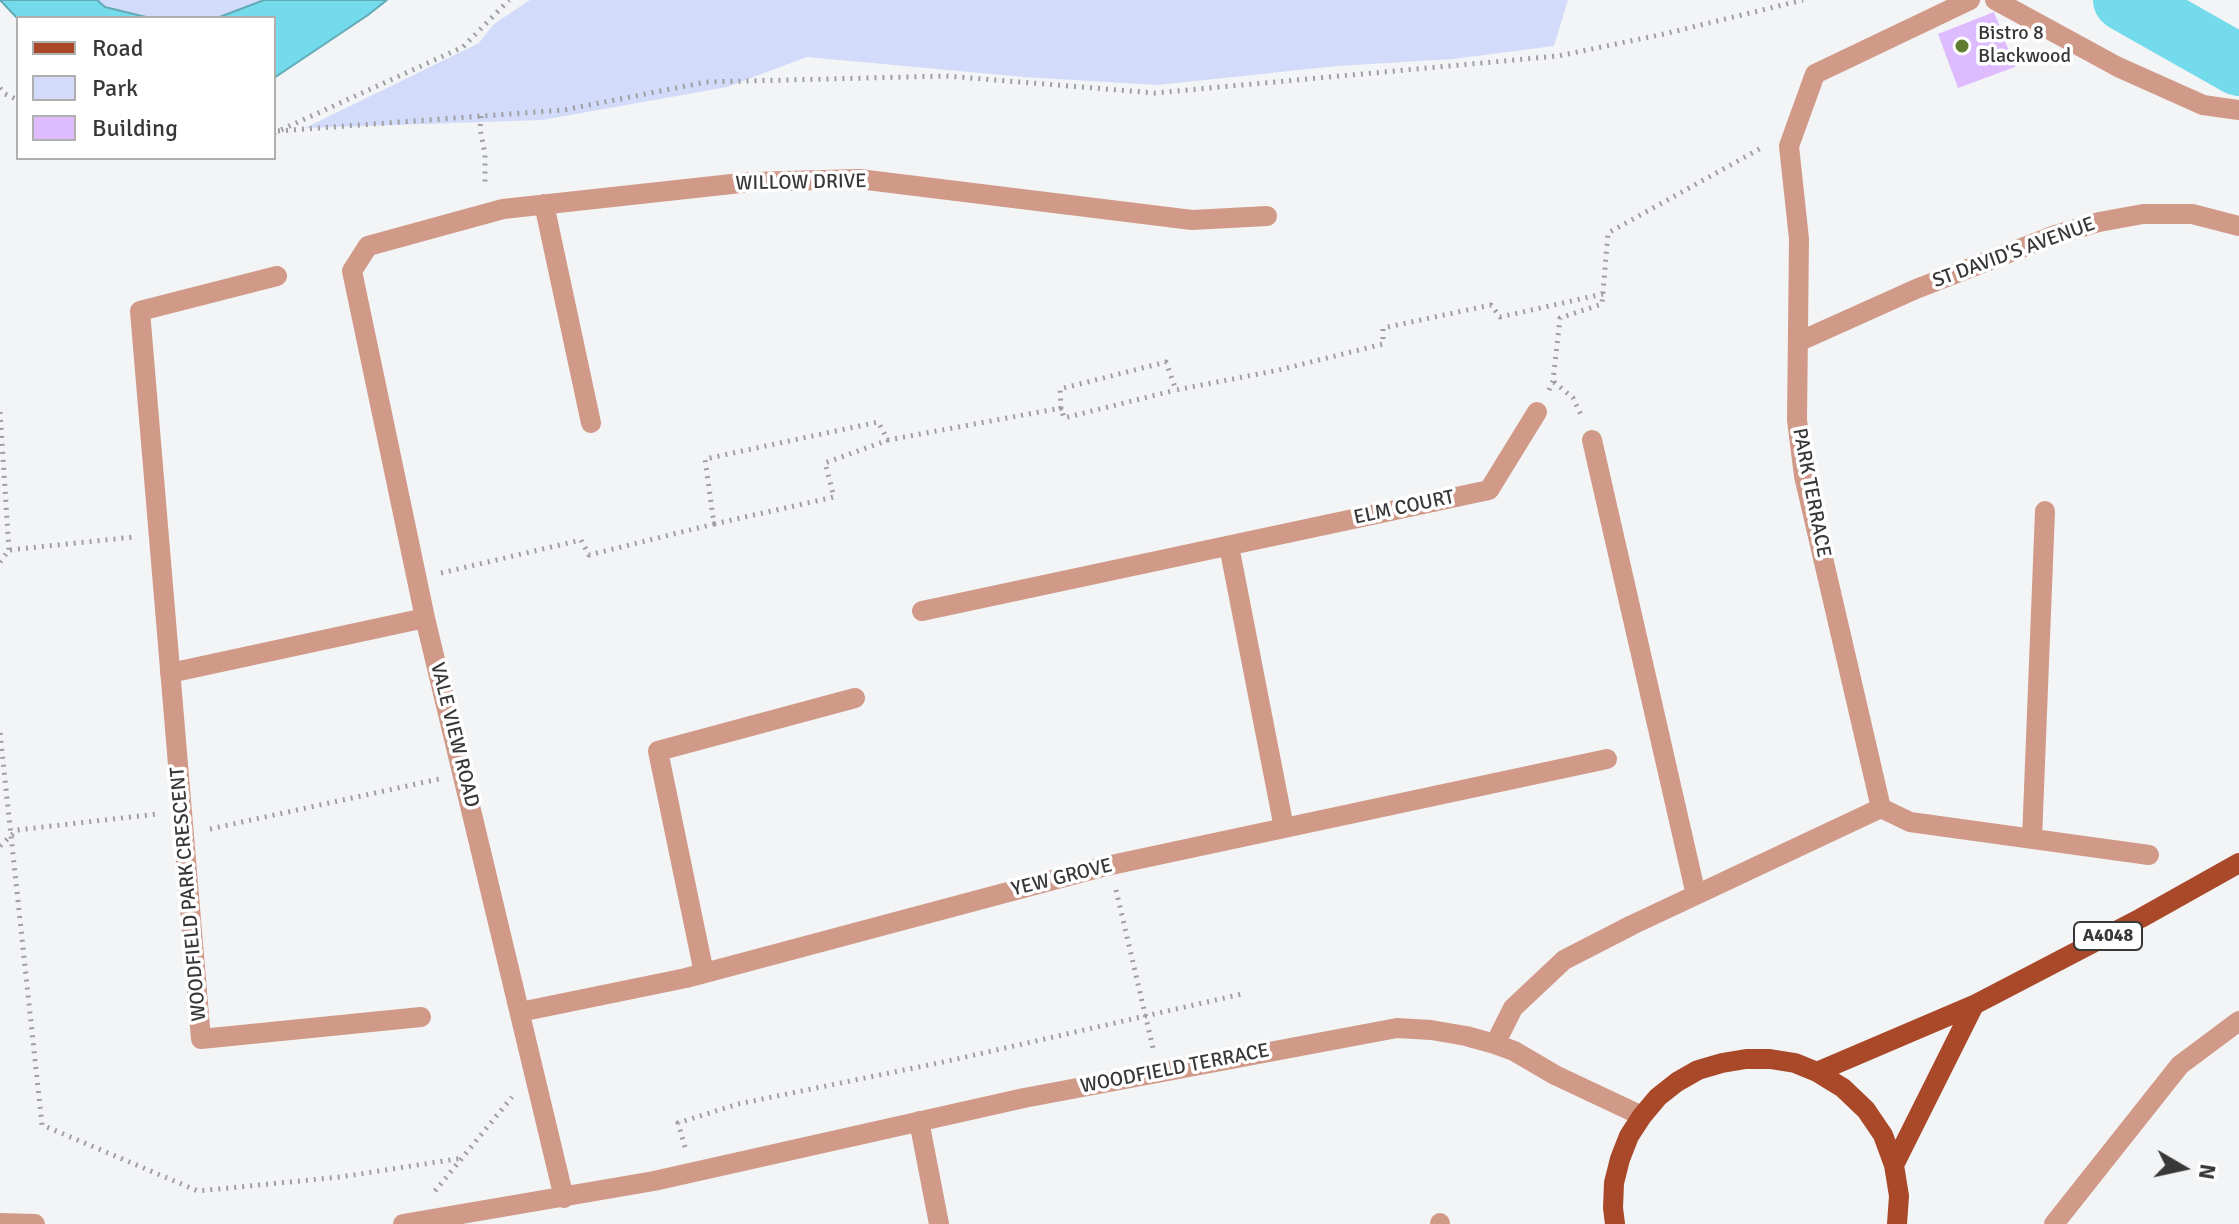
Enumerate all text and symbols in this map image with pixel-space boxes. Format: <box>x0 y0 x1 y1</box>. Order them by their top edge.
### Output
legend <box>16 16 276 160</box>
place label: Bistro 8 Blackwood <box>1978 22 2071 69</box>
text: Road <box>92 33 143 63</box>
marker: Bistro 8 Blackwood <box>1953 37 1971 55</box>
text: Park <box>92 73 138 103</box>
text: Building <box>92 113 178 143</box>
street label: WILLOW DRIVE <box>735 170 867 196</box>
street label: ST DAVID'S AVENUE <box>1930 212 2098 294</box>
street label: PARK TERRACE <box>1787 426 1835 560</box>
street label: ELM COURT <box>1352 486 1456 530</box>
street label: VALE VIEW ROAD <box>424 660 484 810</box>
street label: WOODFIELD PARK CRESCENT <box>166 766 212 1022</box>
street label: YEW GROVE <box>1009 854 1115 902</box>
road number: A4048 <box>2074 922 2142 950</box>
street label: WOODFIELD TERRACE <box>1079 1039 1271 1099</box>
north arrow <box>2143 1128 2223 1208</box>
text: N <box>2193 1162 2222 1182</box>

